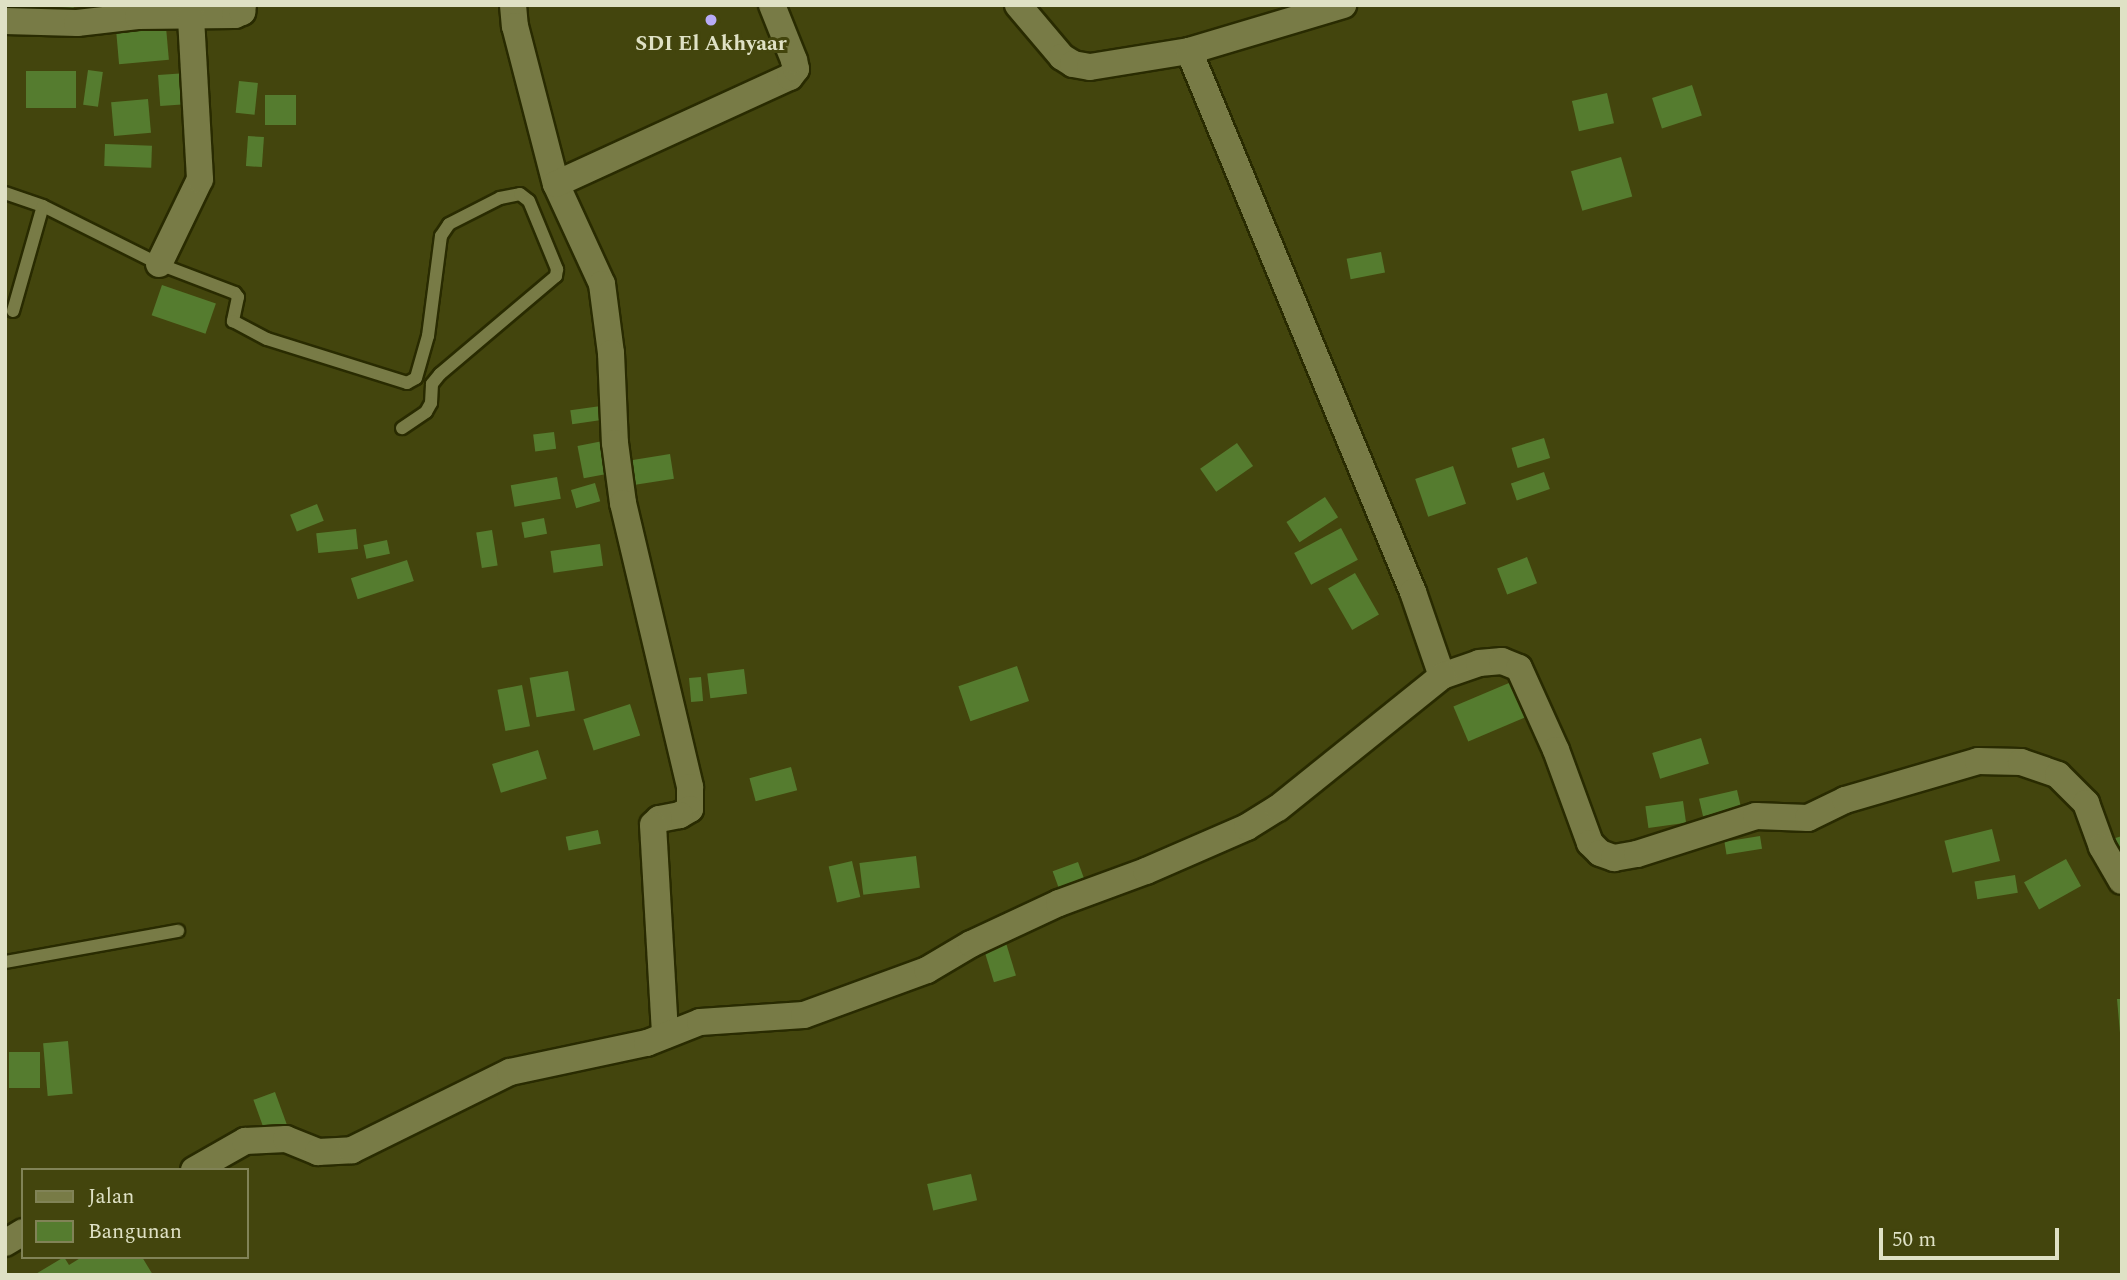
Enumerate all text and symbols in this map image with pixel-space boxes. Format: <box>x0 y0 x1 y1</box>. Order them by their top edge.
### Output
marker: SDI El Akhyaar <box>703 12 719 28</box>
place label: SDI El Akhyaar <box>635 31 787 57</box>
legend <box>21 1168 248 1259</box>
text: Jalan <box>88 1181 134 1213</box>
scale bar <box>1882 1214 2062 1258</box>
text: Bangunan <box>88 1216 182 1248</box>
text: 50 m <box>1892 1224 1936 1256</box>

